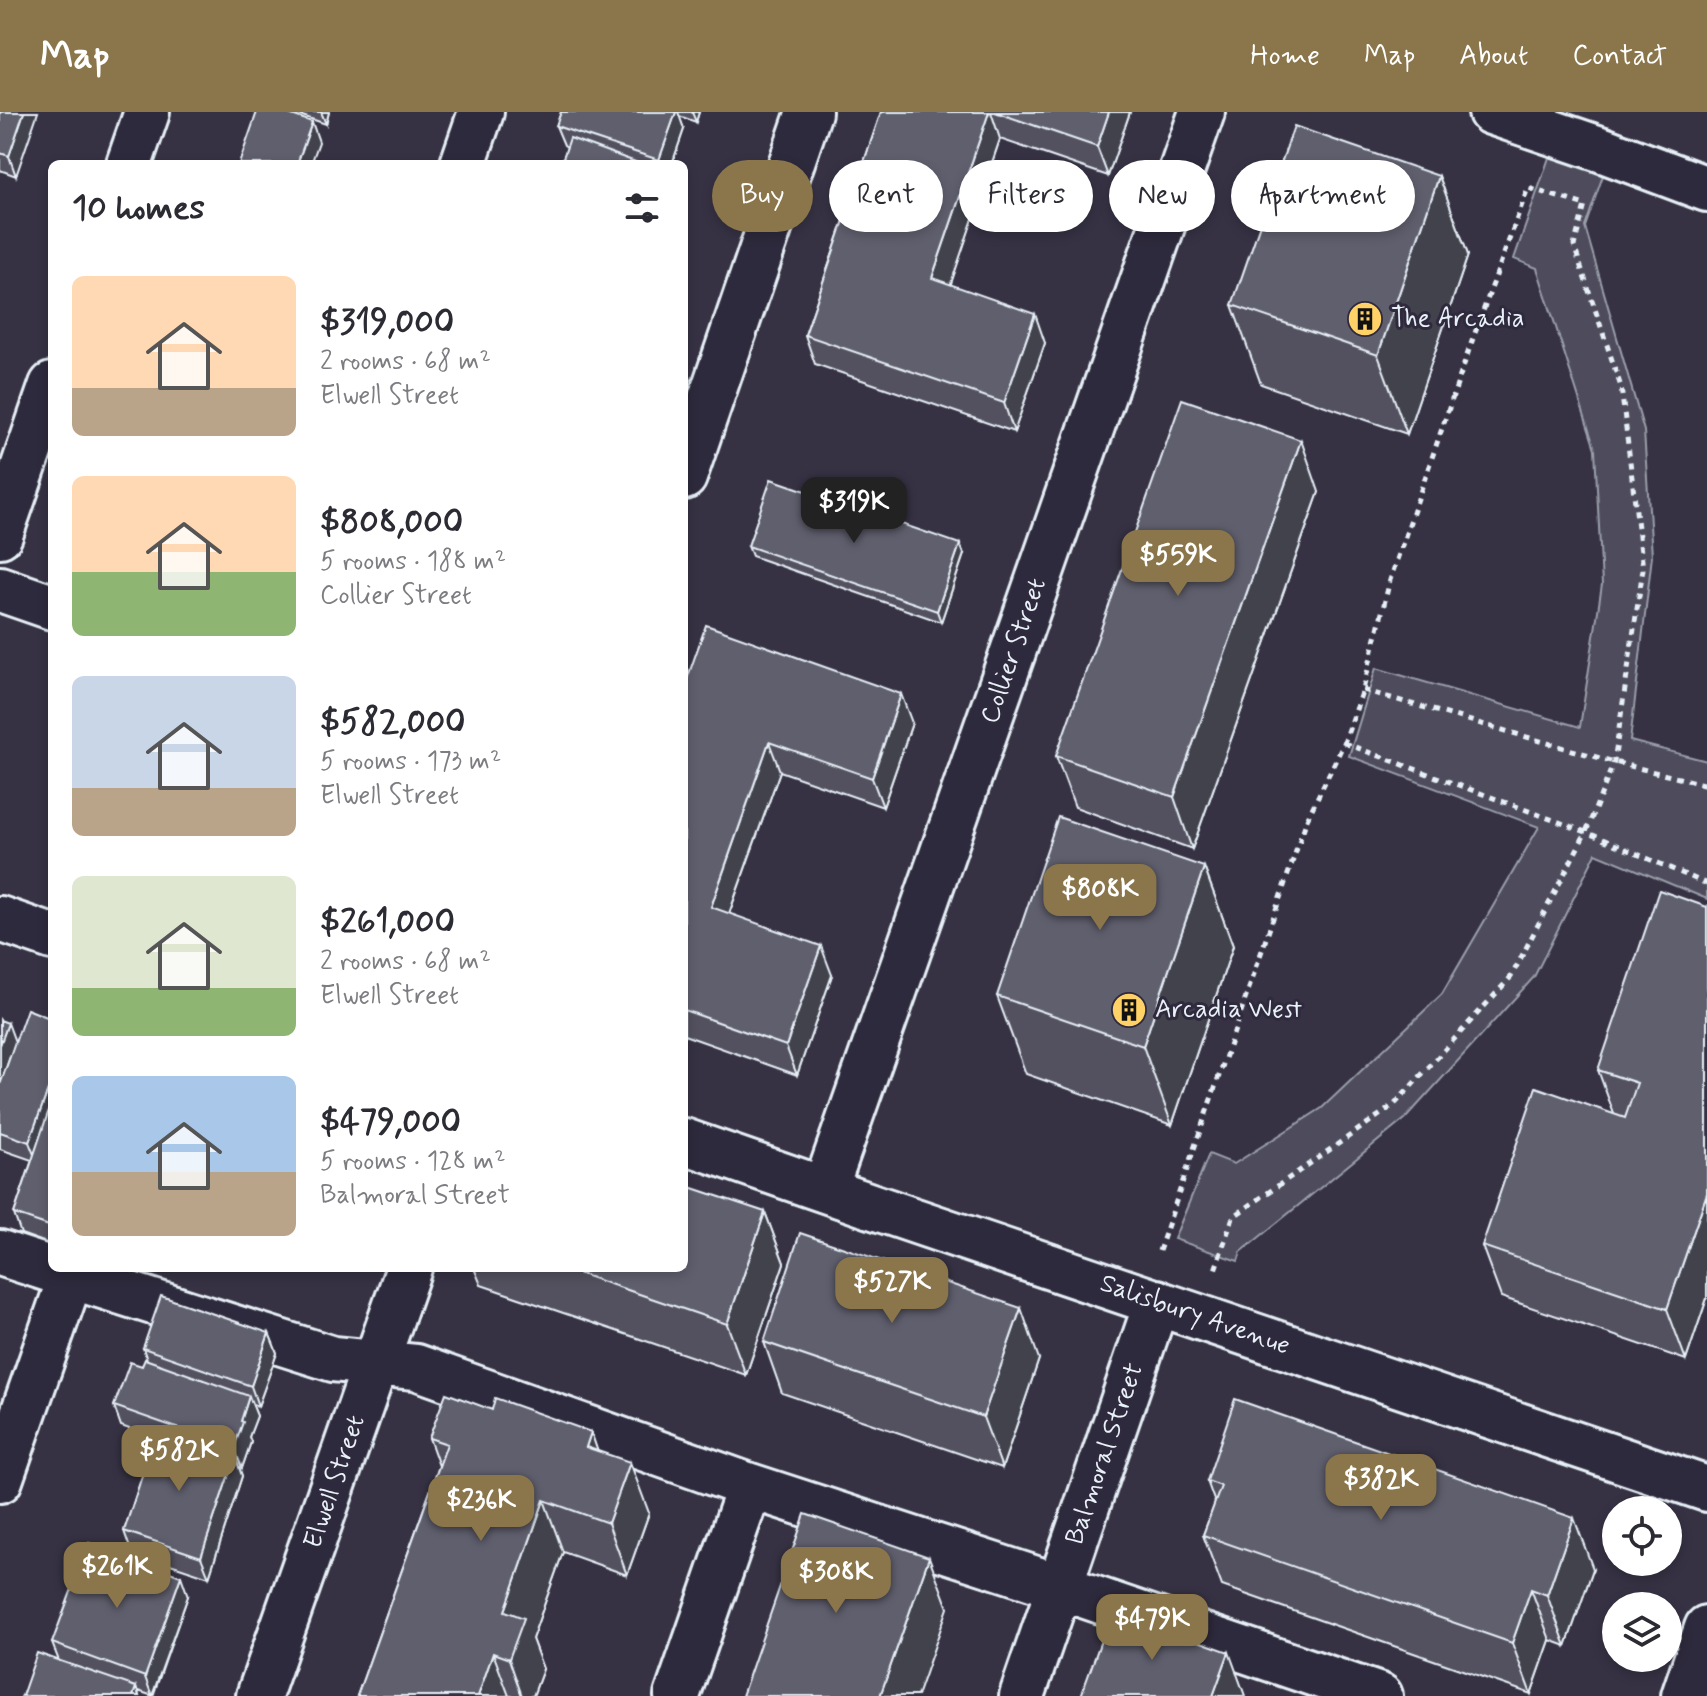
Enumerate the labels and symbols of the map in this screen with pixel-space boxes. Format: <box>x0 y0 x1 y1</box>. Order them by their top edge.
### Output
building icon: The Arcadia <box>1346 300 1384 338</box>
place label: The Arcadia <box>1391 302 1525 336</box>
pin: $319K <box>798 477 910 545</box>
pin: $559K <box>1122 530 1234 598</box>
street label: Collier Street <box>973 574 1055 728</box>
pin: $808K <box>1044 864 1156 932</box>
building icon: Arcadia West <box>1110 991 1148 1029</box>
place label: Arcadia West <box>1155 993 1302 1027</box>
pin: $527K <box>836 1257 948 1325</box>
street label: Salisbury Avenue <box>1095 1267 1295 1363</box>
street label: Balmoral Street <box>1058 1359 1152 1549</box>
street label: Elwell Street <box>296 1411 374 1553</box>
pin: $582K <box>123 1425 235 1493</box>
pin: $382K <box>1325 1454 1437 1522</box>
pin: $236K <box>425 1475 537 1543</box>
pin: $261K <box>61 1542 173 1610</box>
pin: $308K <box>780 1547 892 1615</box>
pin: $479K <box>1096 1594 1208 1662</box>

